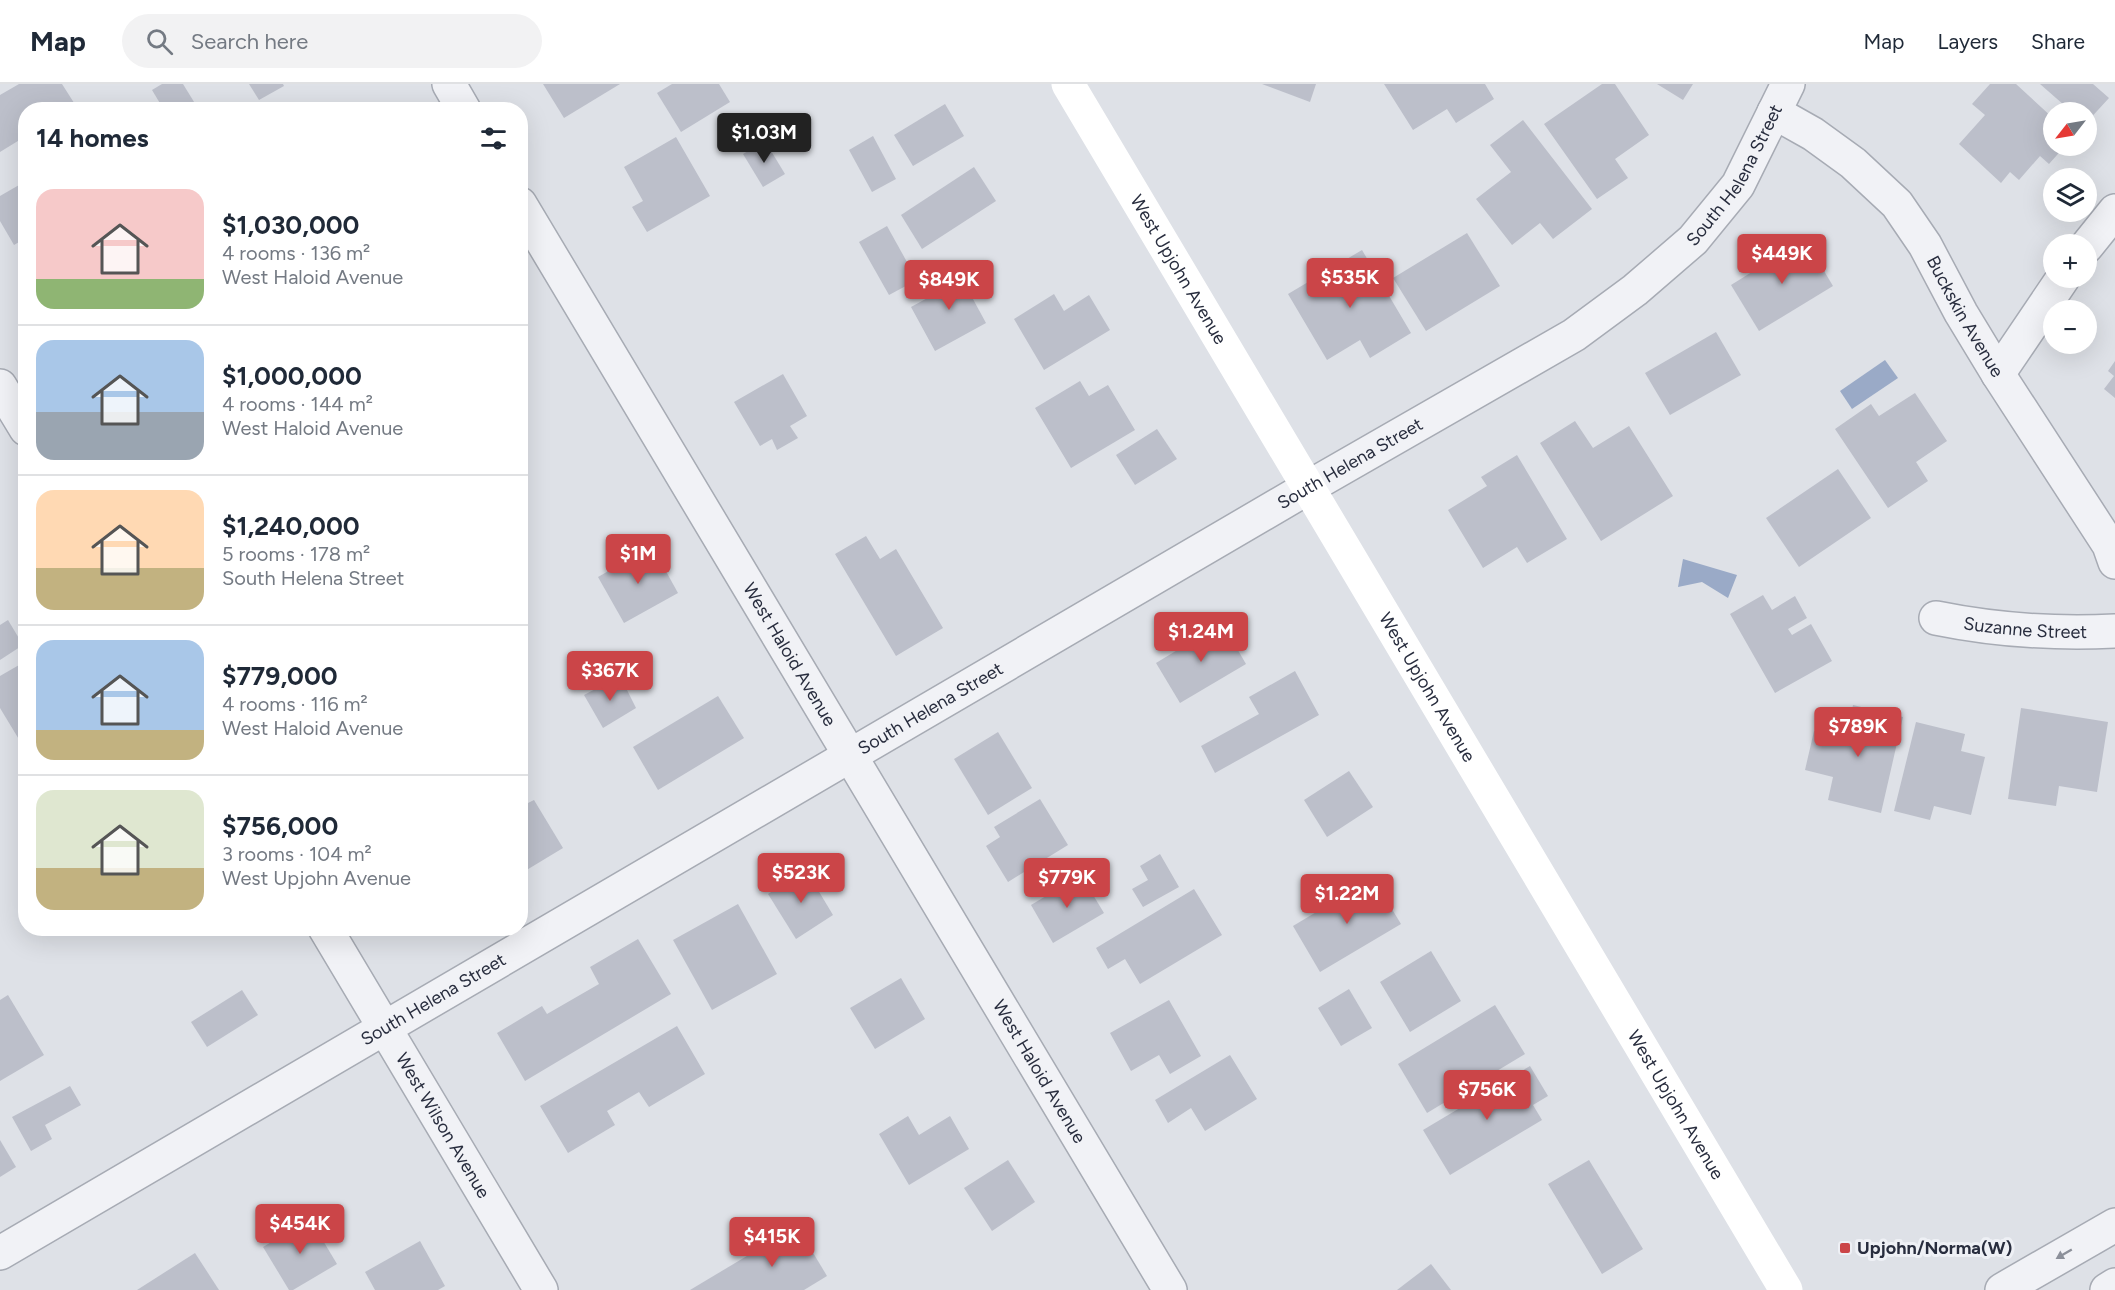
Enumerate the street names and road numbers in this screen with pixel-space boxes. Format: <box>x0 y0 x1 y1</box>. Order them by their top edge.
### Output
street label: South Helena Street <box>1682 101 1787 251</box>
street label: West Upjohn Avenue <box>1126 191 1232 348</box>
street label: Buckskin Avenue <box>1922 252 2008 381</box>
street label: South Helena Street <box>1273 413 1427 514</box>
street label: West Haloid Avenue <box>738 579 841 730</box>
street label: West Upjohn Avenue <box>1374 608 1480 766</box>
street label: Suzanne Street <box>1962 612 2087 643</box>
street label: South Helena Street <box>854 658 1007 759</box>
street label: South Helena Street <box>357 948 510 1050</box>
street label: West Haloid Avenue <box>988 996 1091 1147</box>
street label: West Upjohn Avenue <box>1623 1026 1729 1184</box>
street label: West Wilson Avenue <box>391 1049 495 1202</box>

